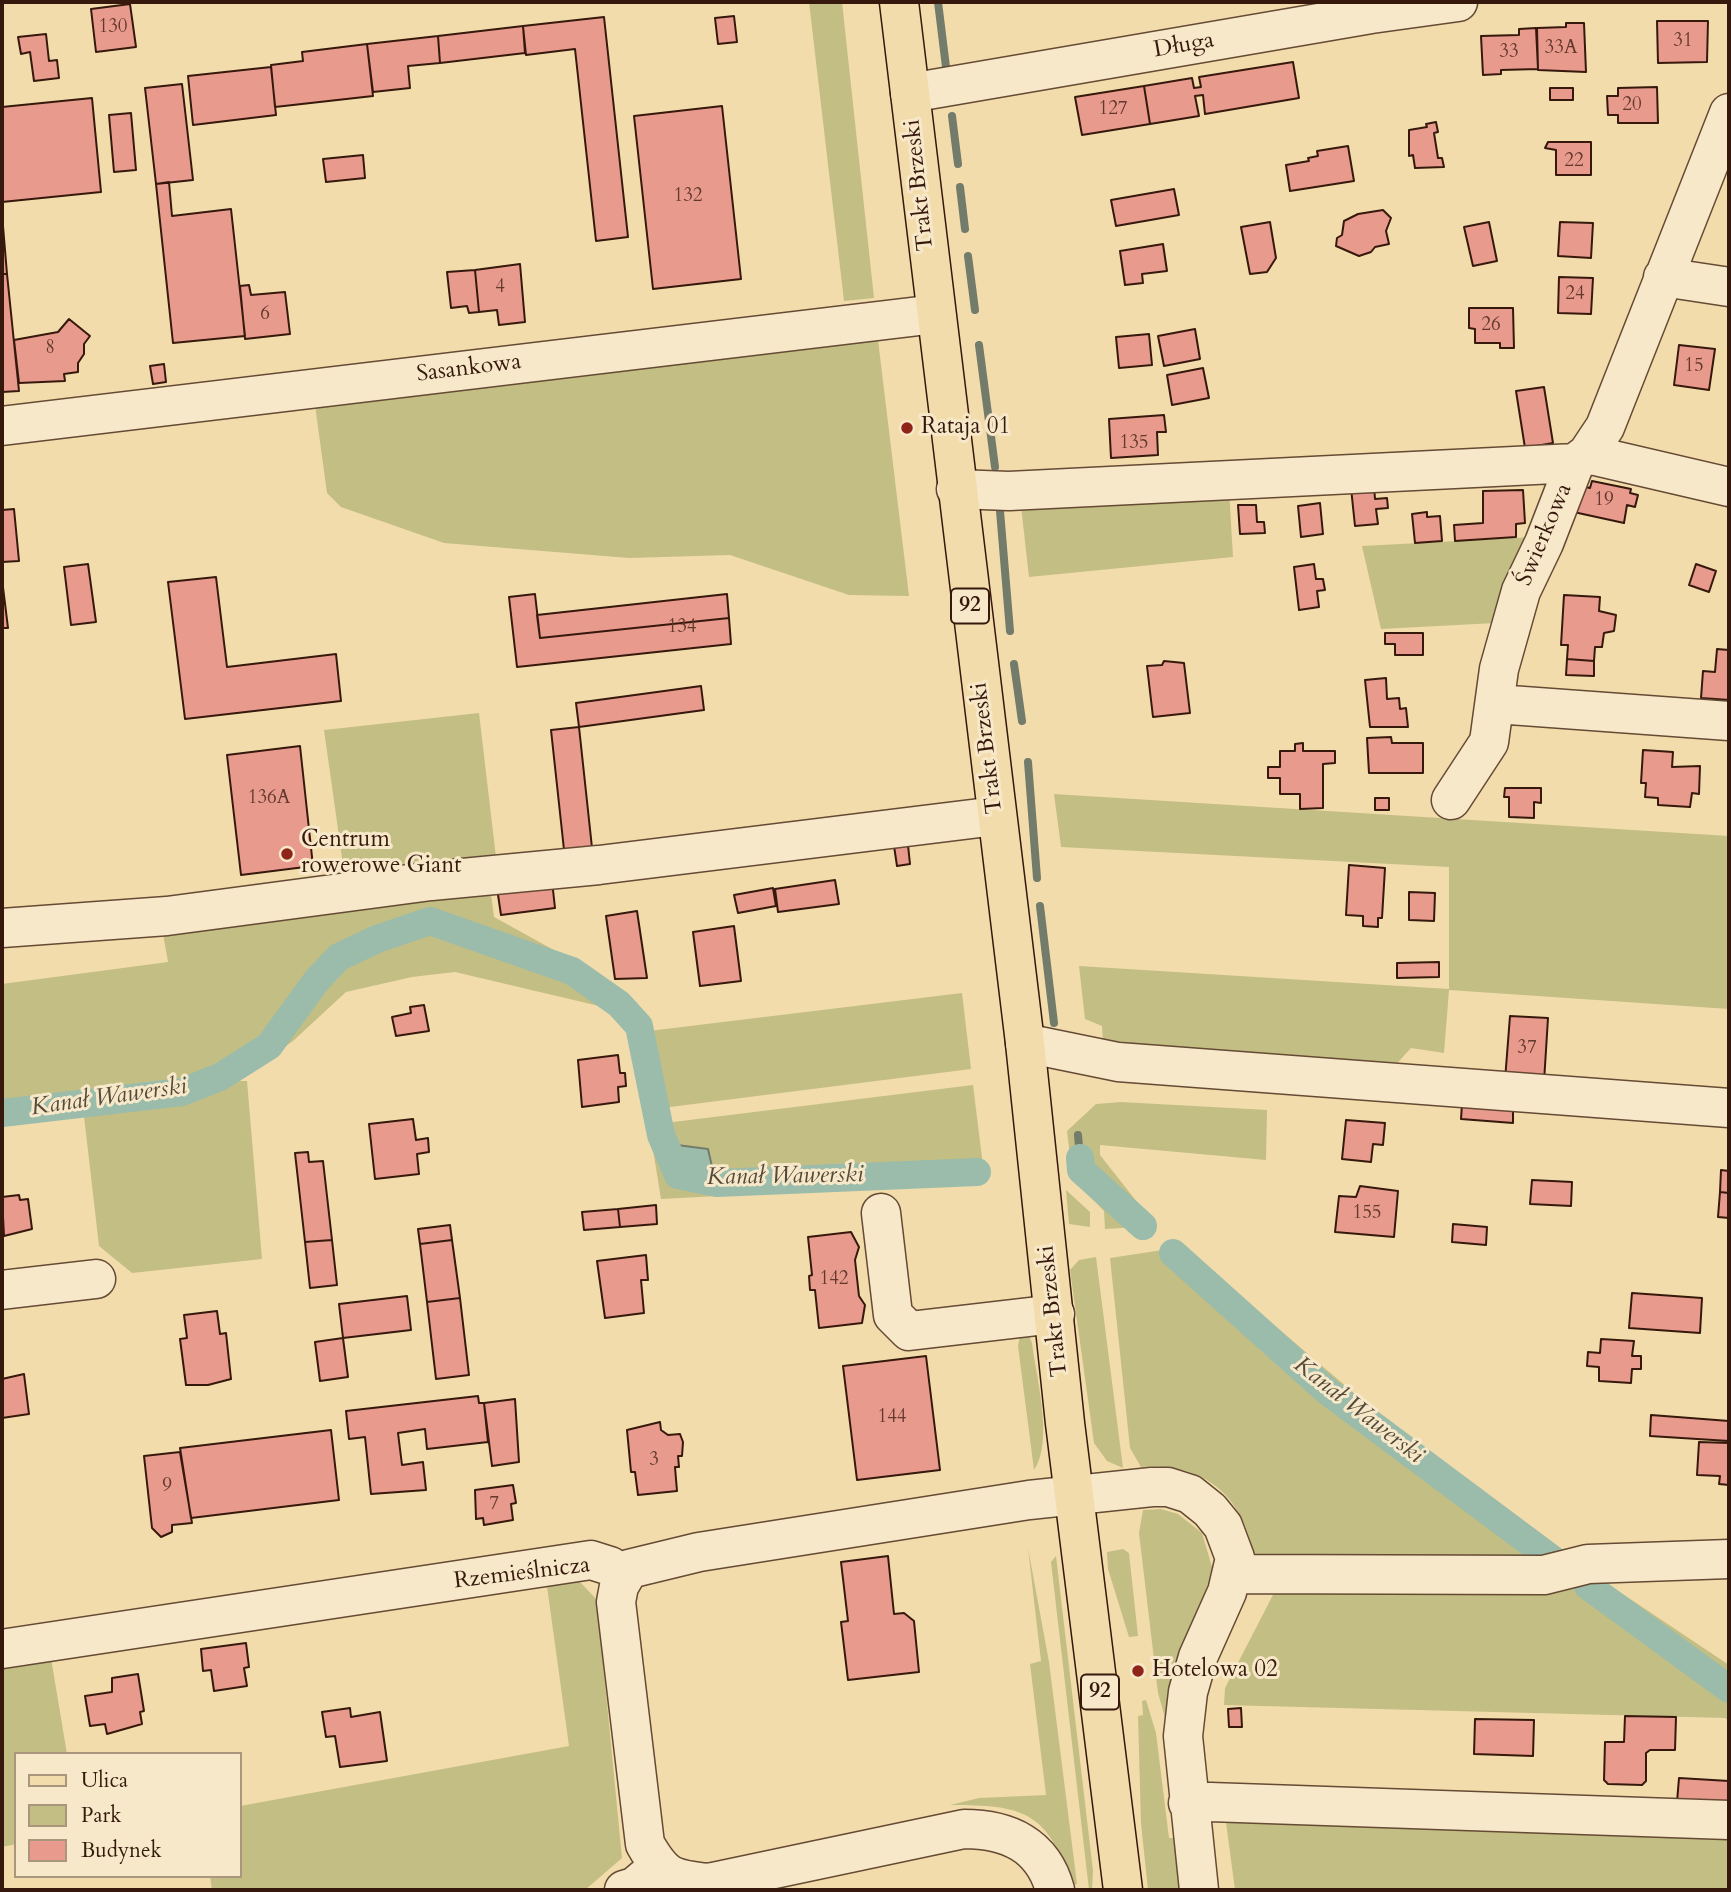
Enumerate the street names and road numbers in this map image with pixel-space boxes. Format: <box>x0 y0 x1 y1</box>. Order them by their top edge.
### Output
street label: Długa <box>1152 27 1216 65</box>
street label: Trakt Brzeski <box>899 118 941 252</box>
street label: Sasankowa <box>415 349 523 389</box>
street label: Świerkowa <box>1511 480 1579 590</box>
road number: 92 <box>951 588 989 624</box>
street label: Trakt Brzeski <box>966 681 1010 815</box>
street label: Trakt Brzeski <box>1033 1244 1075 1378</box>
street label: Rzemieślnicza <box>452 1552 592 1596</box>
road number: 92 <box>1081 1674 1119 1710</box>

